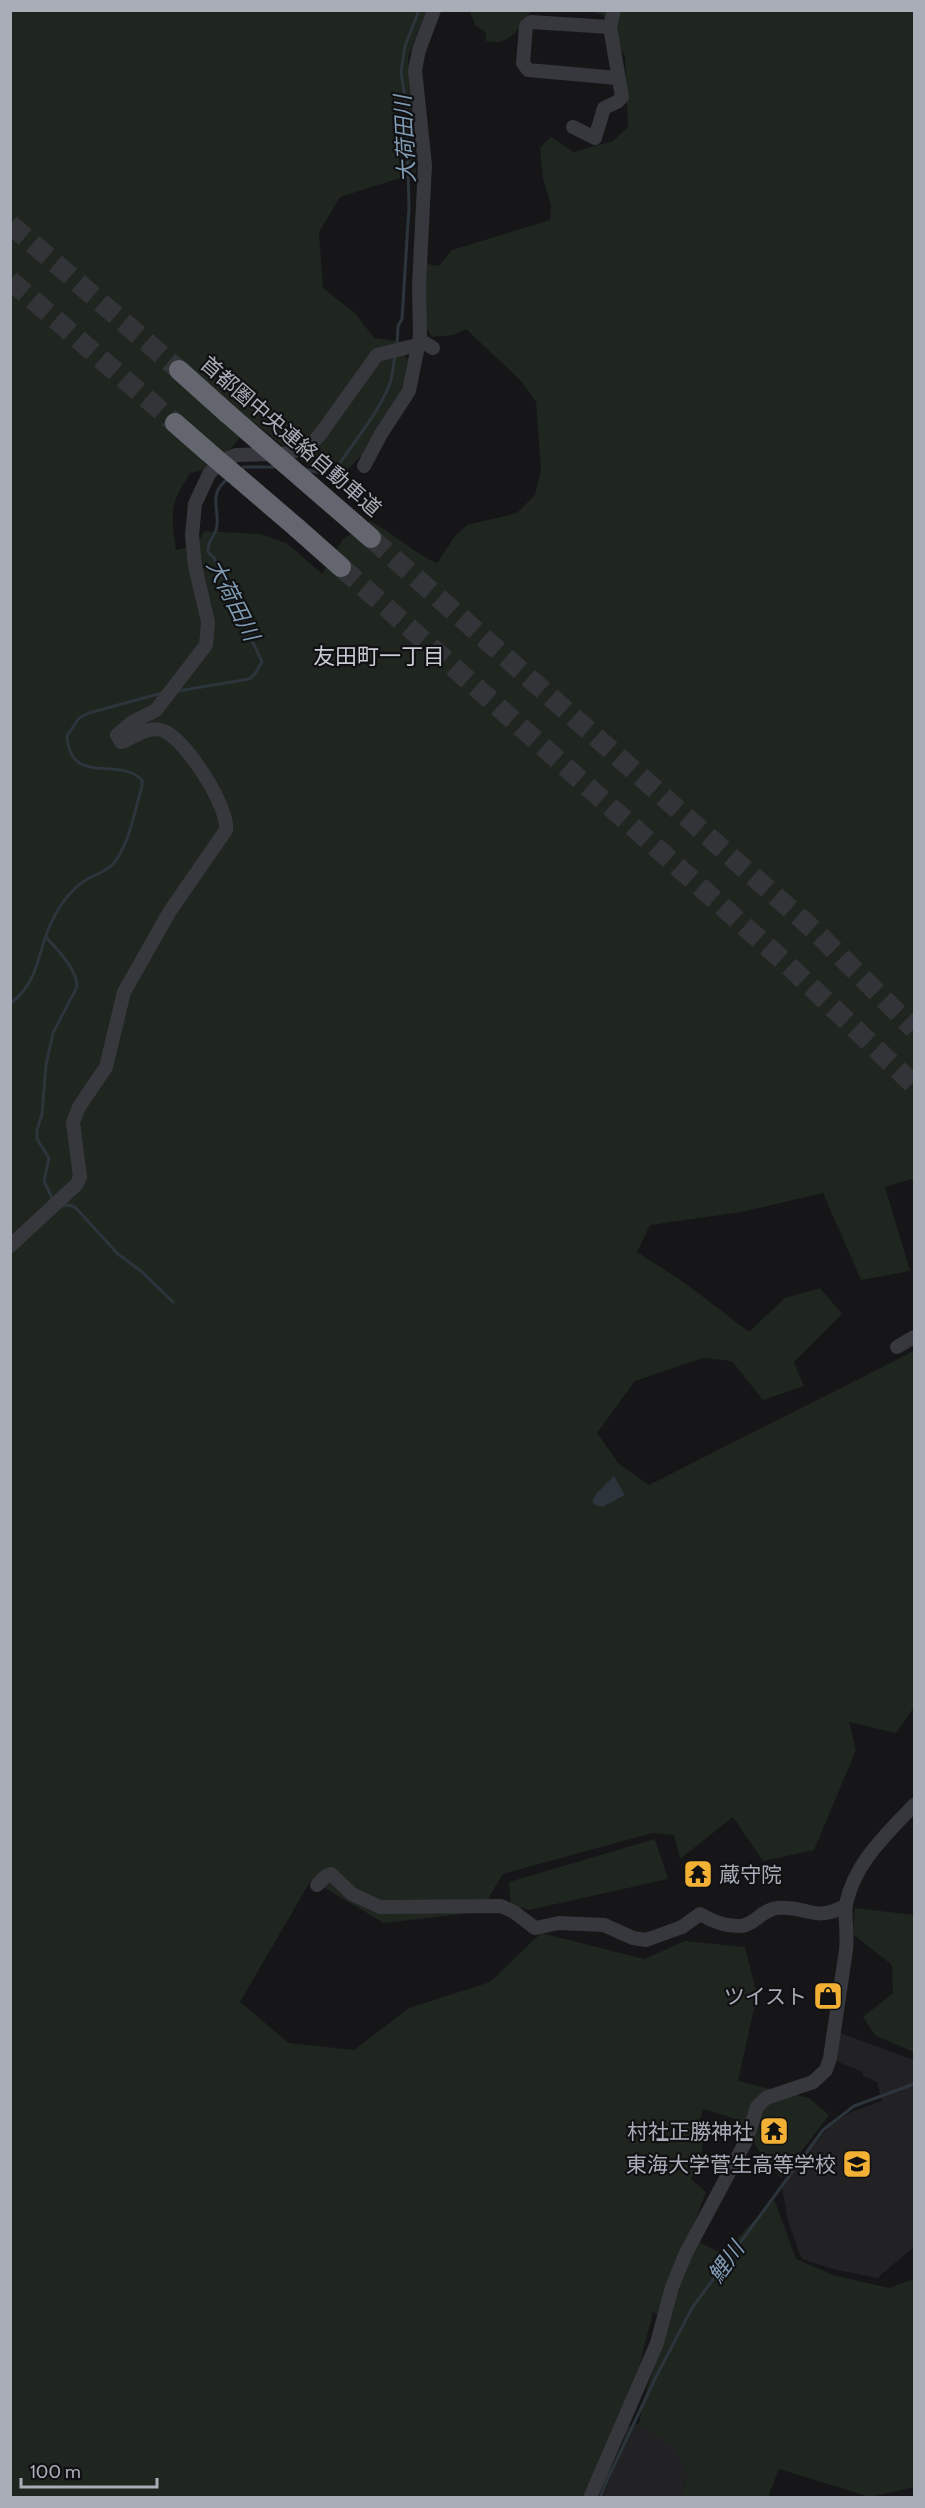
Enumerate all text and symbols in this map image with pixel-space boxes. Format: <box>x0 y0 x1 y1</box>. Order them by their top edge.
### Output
water label: 大荷田川 <box>389 92 421 184</box>
street label: 首都圏中央連絡自動車道 <box>196 351 386 521</box>
water label: 大荷田川 <box>201 555 266 647</box>
district label: 友田町一丁目 <box>313 643 445 670</box>
temple icon: 蔵守院 <box>682 1858 714 1890</box>
place label: 蔵守院 <box>719 1862 782 1887</box>
shop icon: ツイスト <box>812 1980 844 2012</box>
place label: ツイスト <box>724 1984 807 2009</box>
temple icon: 村社正勝神社 <box>758 2115 790 2147</box>
place label: 村社正勝神社 <box>627 2119 753 2144</box>
school or university icon: 東海大学菅生高等学校 <box>841 2148 873 2180</box>
place label: 東海大学菅生高等学校 <box>626 2152 836 2177</box>
water label: 鯉川 <box>702 2235 751 2288</box>
scale bar <box>21 2451 158 2489</box>
text: 100 m <box>30 2461 81 2483</box>

